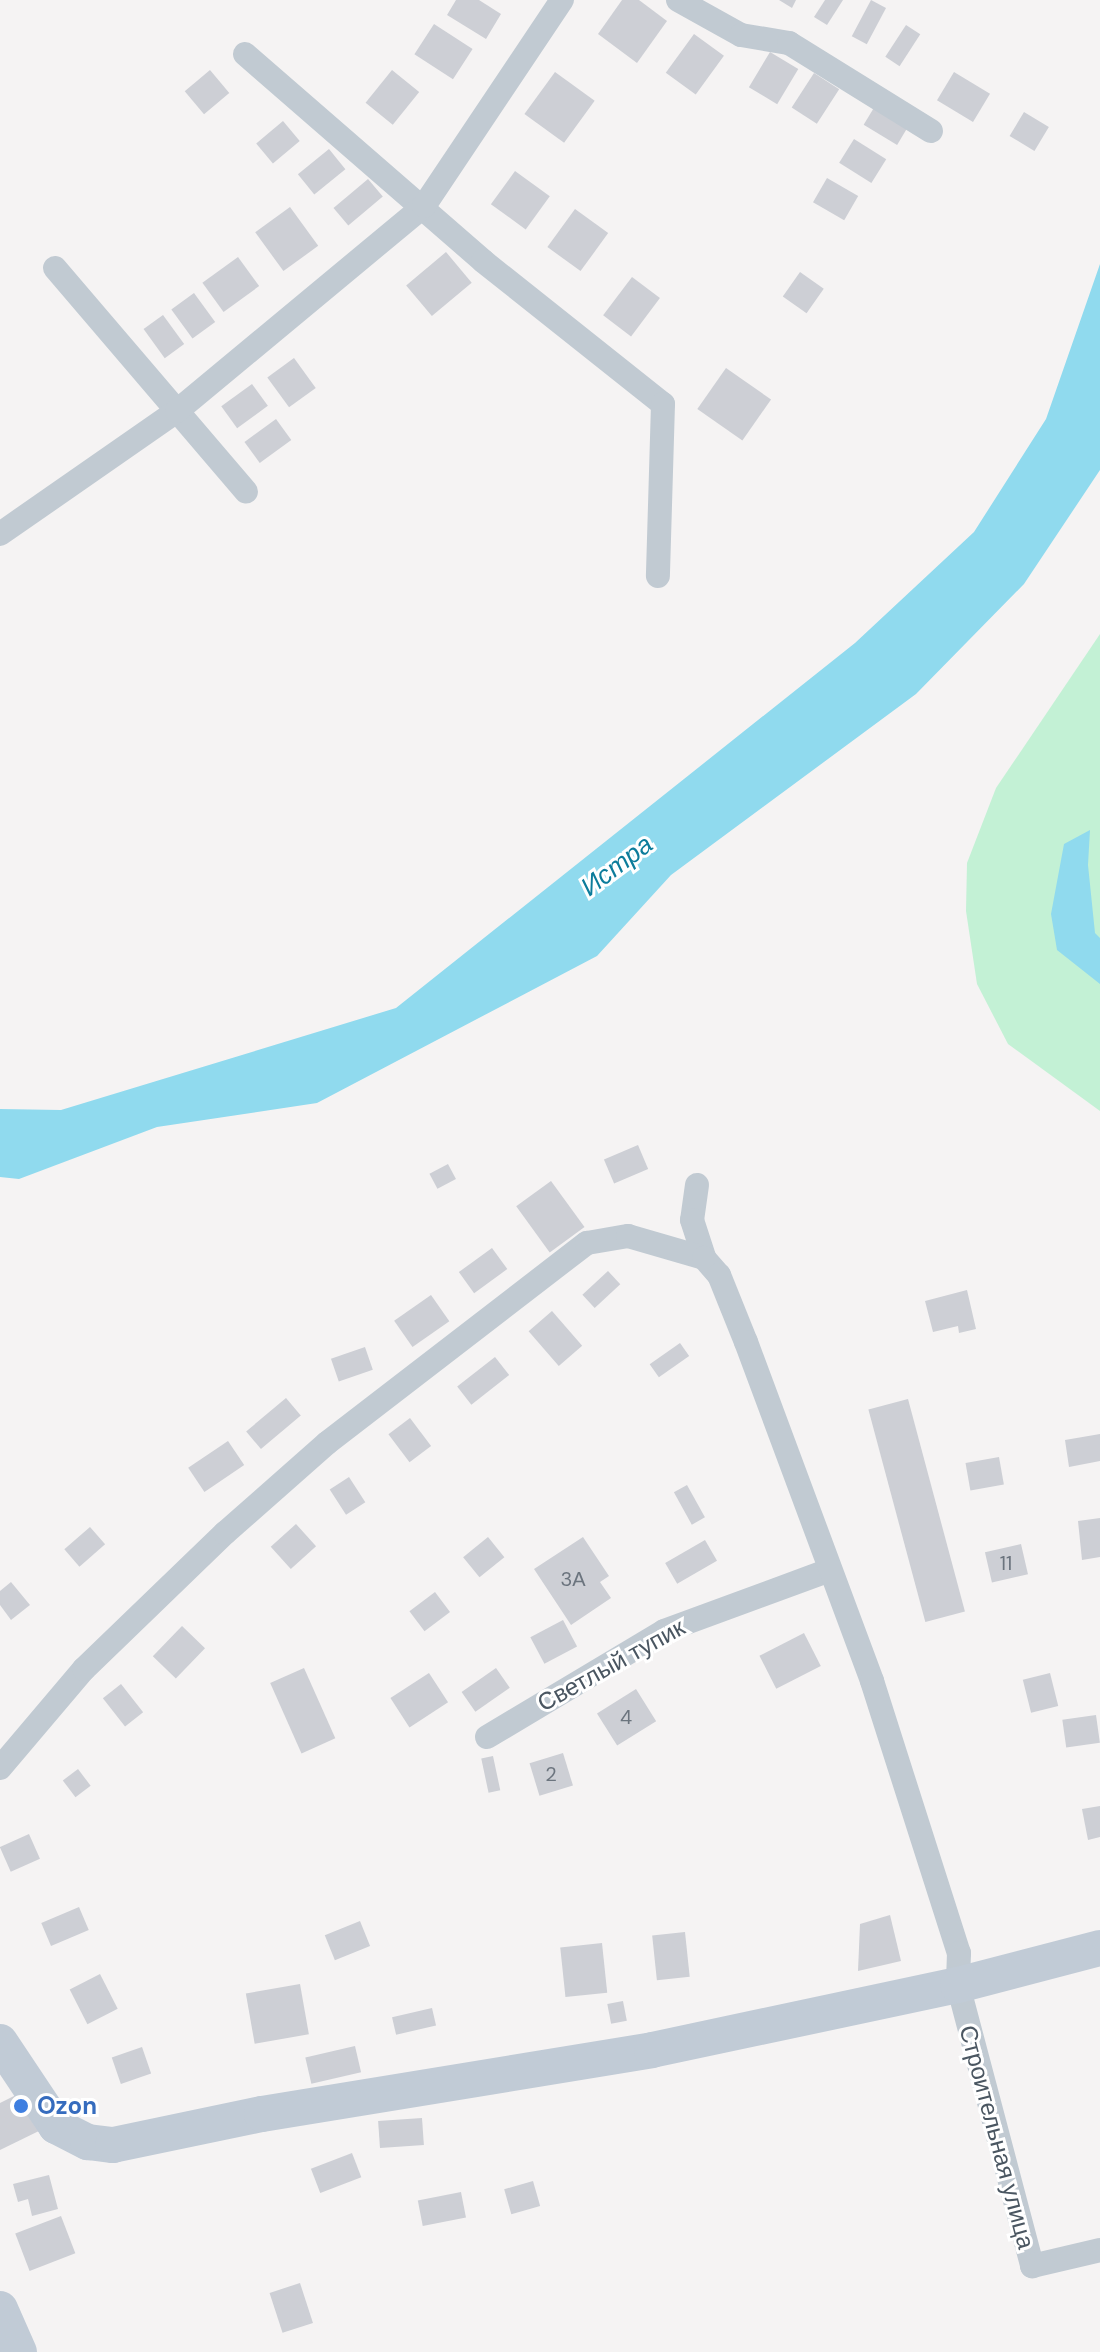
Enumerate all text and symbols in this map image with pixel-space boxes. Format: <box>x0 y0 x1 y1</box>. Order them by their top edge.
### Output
water label: Истра <box>575 829 659 903</box>
house number: 11 <box>1000 1551 1012 1575</box>
house number: 3А <box>560 1567 586 1591</box>
street label: Светлый тупик <box>532 1613 690 1717</box>
house number: 4 <box>620 1705 632 1729</box>
house number: 2 <box>545 1762 557 1786</box>
street label: Строительная улица <box>953 2022 1041 2252</box>
place label: Ozon <box>37 2092 97 2120</box>
marker: Ozon <box>12 2097 30 2115</box>

